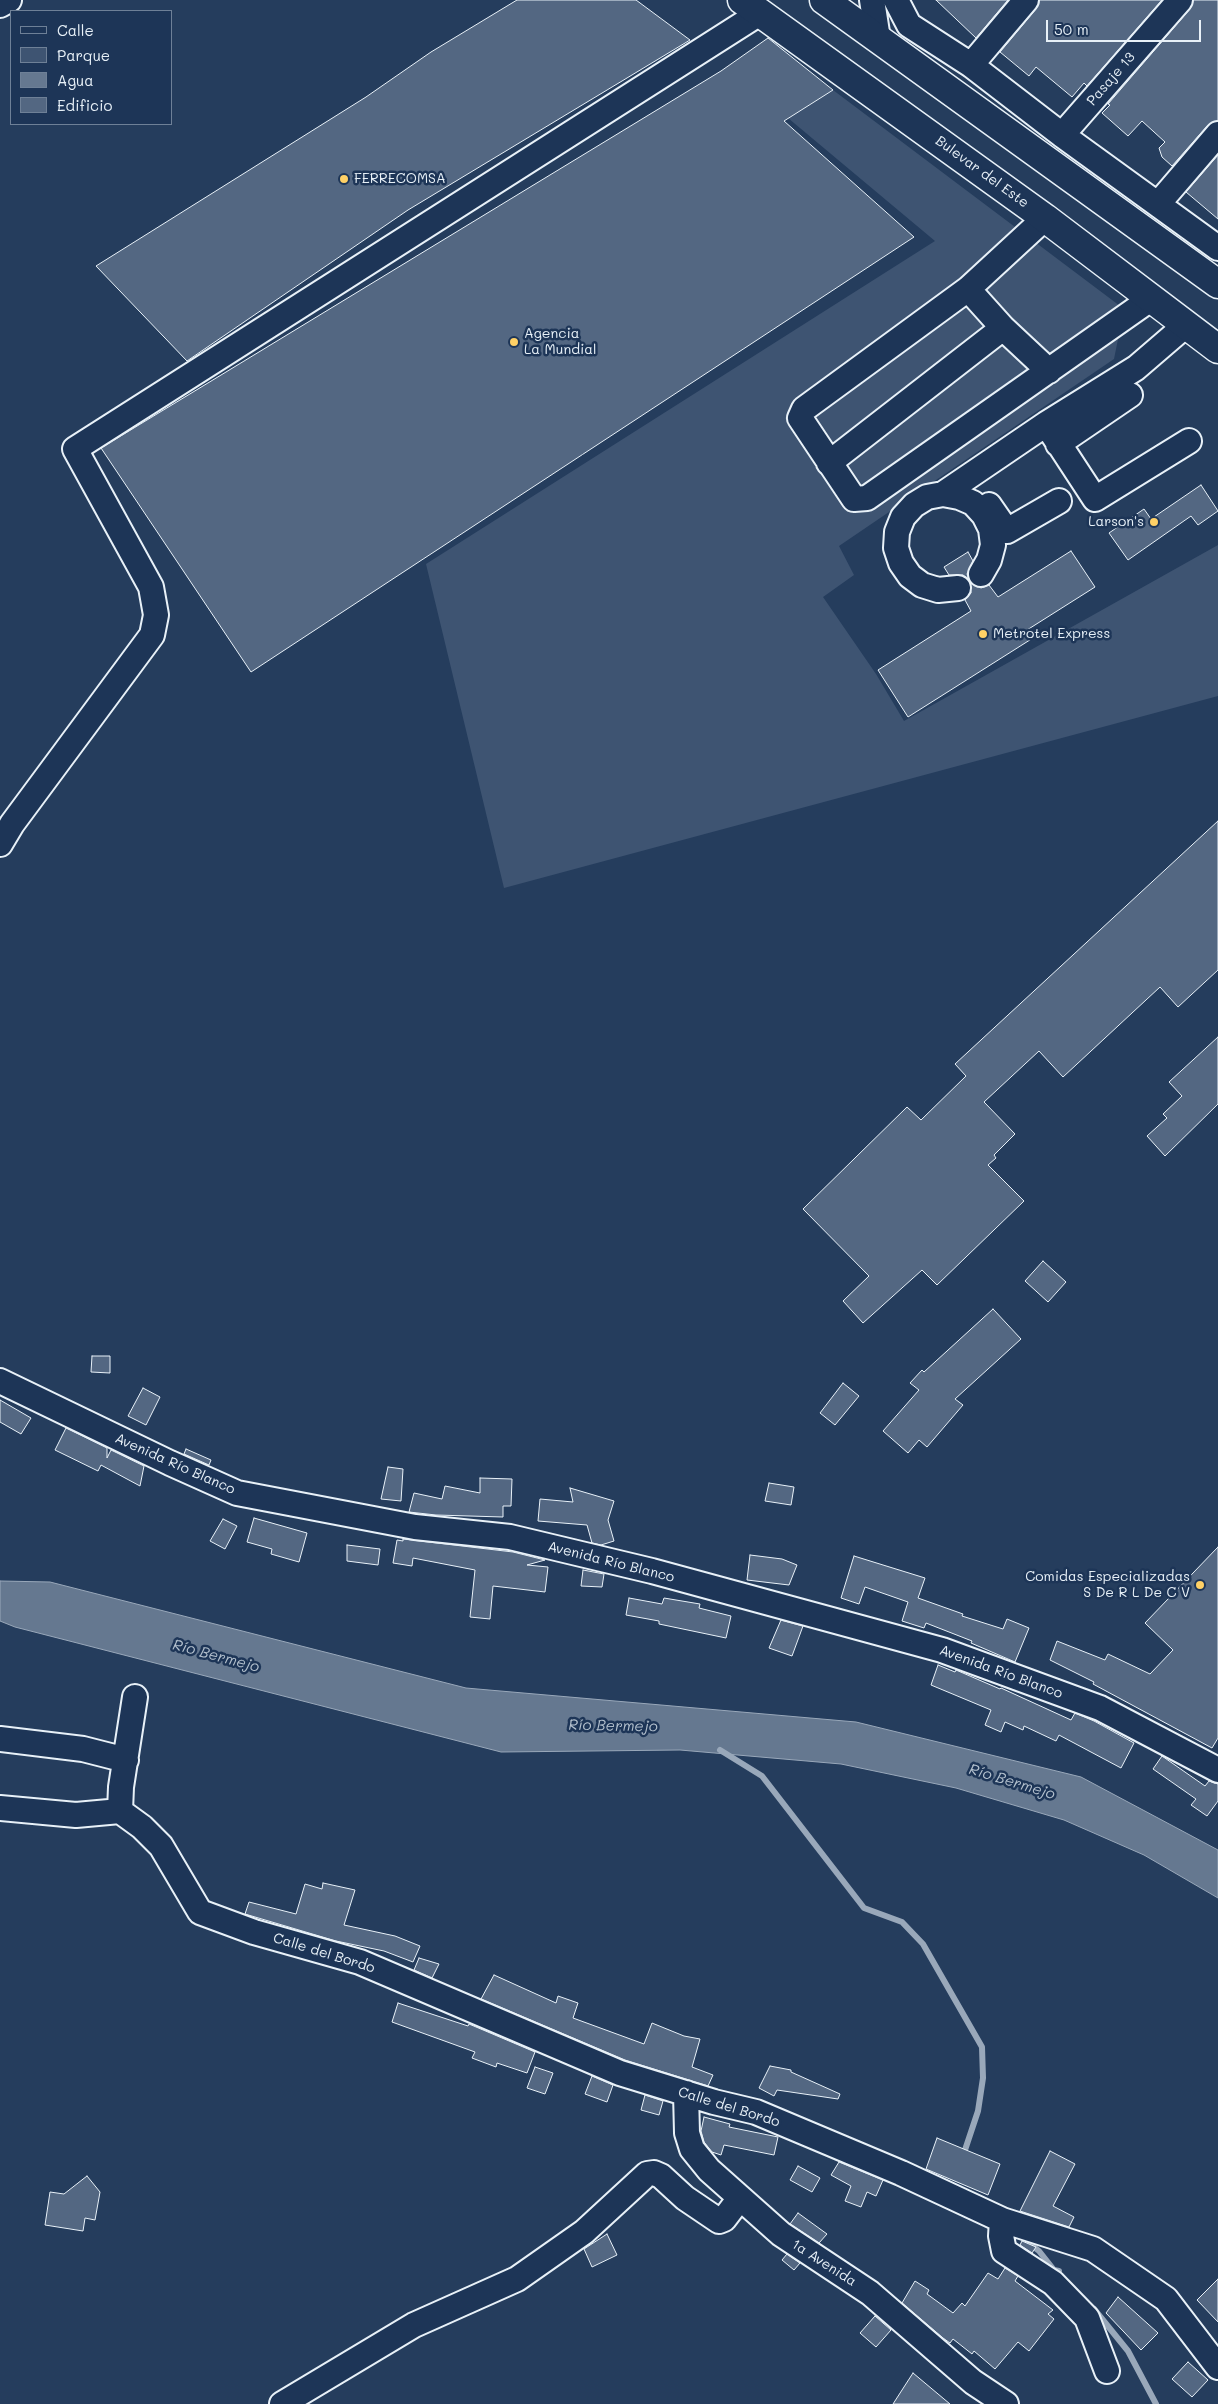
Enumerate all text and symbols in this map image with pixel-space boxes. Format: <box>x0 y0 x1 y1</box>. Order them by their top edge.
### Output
legend <box>10 10 172 125</box>
scale bar <box>1048 10 1203 42</box>
text: 50 m <box>1054 19 1089 39</box>
text: Calle <box>57 20 94 40</box>
text: Parque <box>57 45 110 65</box>
street label: Pasaje 13 <box>1083 49 1139 109</box>
text: Agua <box>57 70 94 90</box>
text: Edificio <box>57 95 112 115</box>
street label: Bulevar del Este <box>932 132 1032 212</box>
place label: FERRECOMSA <box>354 171 446 187</box>
marker: FERRECOMSA <box>338 173 350 185</box>
place label: Agencia La Mundial <box>524 326 597 358</box>
marker: Agencia La Mundial <box>508 336 520 348</box>
place label: Larson's <box>1088 514 1144 530</box>
marker: Larson's <box>1148 516 1160 528</box>
place label: Metrotel Express <box>993 626 1110 642</box>
marker: Metrotel Express <box>977 628 989 640</box>
street label: Avenida Río Blanco <box>112 1430 238 1498</box>
street label: Avenida Río Blanco <box>546 1538 676 1586</box>
place label: Comidas Especializadas S De R L De C V <box>1025 1569 1190 1601</box>
marker: Comidas Especializadas S De R L De C V <box>1194 1579 1206 1591</box>
water label: Río Bermejo <box>171 1636 261 1676</box>
street label: Avenida Río Blanco <box>937 1642 1065 1702</box>
water label: Río Bermejo <box>568 1716 658 1736</box>
water label: Río Bermejo <box>967 1760 1057 1804</box>
street label: Calle del Bordo <box>271 1930 377 1976</box>
street label: Calle del Bordo <box>676 2084 782 2130</box>
street label: 1a Avenida <box>789 2236 859 2290</box>

